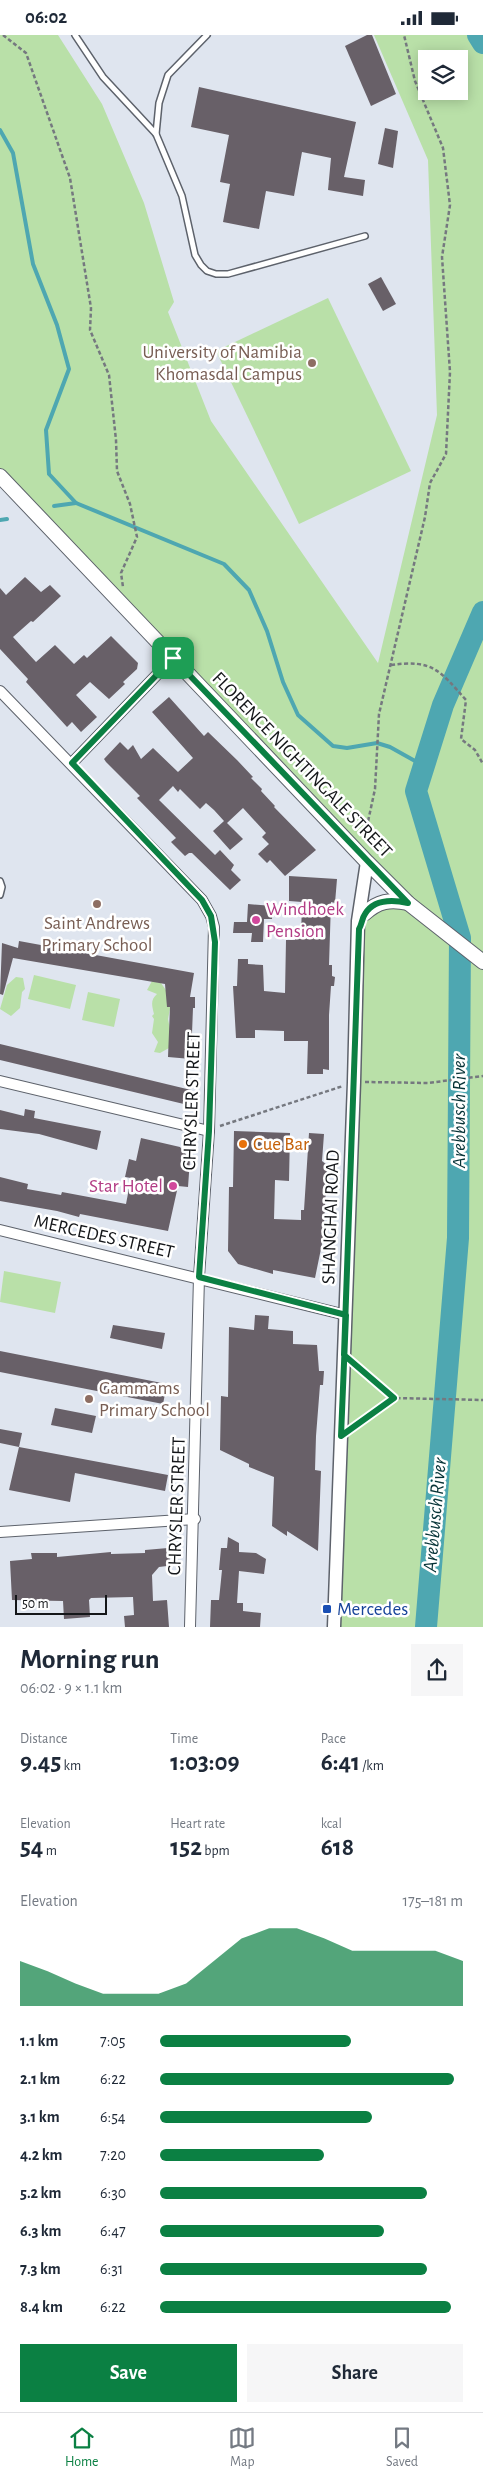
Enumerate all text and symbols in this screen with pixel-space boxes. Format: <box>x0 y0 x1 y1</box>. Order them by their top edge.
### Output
text: 06:02 <box>25 8 67 27</box>
map controls <box>418 50 468 100</box>
button: layers <box>418 50 468 100</box>
place label: University of Namibia Khomasdal Campus <box>143 343 302 384</box>
marker: University of Namibia Khomasdal Campus <box>306 357 318 369</box>
pin <box>152 637 194 679</box>
icon: arrive <box>159 644 187 672</box>
street label: FLORENCE NIGHTINGALE STREET <box>208 669 396 861</box>
marker: Saint Andrews Primary School <box>91 898 103 910</box>
place label: Windhoek Pension <box>266 900 344 941</box>
place label: Saint Andrews Primary School <box>42 914 152 955</box>
marker: Windhoek Pension <box>250 914 262 926</box>
street label: CHRYSLER STREET <box>180 1031 204 1171</box>
water label: Arebbusch River <box>449 1053 469 1169</box>
place label: Cue Bar <box>253 1135 309 1154</box>
marker: Cue Bar <box>237 1138 249 1150</box>
street label: SHANGHAI ROAD <box>319 1149 343 1285</box>
place label: Star Hotel <box>89 1177 163 1196</box>
marker: Star Hotel <box>167 1180 179 1192</box>
street label: MERCEDES STREET <box>32 1212 176 1262</box>
place label: Gammams Primary School <box>99 1379 210 1420</box>
marker: Gammams Primary School <box>83 1393 95 1405</box>
street label: CHRYSLER STREET <box>165 1436 189 1576</box>
water label: Arebbusch River <box>420 1457 450 1574</box>
scale bar <box>15 1592 108 1615</box>
text: 50 m <box>22 1597 49 1611</box>
place label: Mercedes <box>337 1600 408 1619</box>
marker: Mercedes <box>321 1603 333 1615</box>
button: share <box>411 1644 463 1696</box>
text: Morning run <box>20 1646 160 1674</box>
text: 06:02 · 9 × 1.1 km <box>20 1680 122 1696</box>
text: Distance <box>20 1732 67 1746</box>
text: Time <box>170 1732 198 1746</box>
text: Pace <box>321 1732 346 1746</box>
text: 9.45 <box>20 1750 61 1775</box>
text: 1:03:09 <box>170 1750 240 1775</box>
text: 6:41 <box>321 1750 360 1775</box>
text: km <box>61 1759 81 1773</box>
text: /km <box>360 1759 384 1773</box>
text: Elevation <box>20 1817 71 1831</box>
text: Heart rate <box>170 1817 225 1831</box>
text: kcal <box>321 1817 342 1831</box>
text: 54 <box>20 1835 43 1860</box>
text: 152 <box>170 1835 202 1860</box>
text: 618 <box>321 1835 354 1860</box>
text: m <box>43 1844 57 1858</box>
text: bpm <box>202 1844 230 1858</box>
text: Elevation <box>20 1893 78 1909</box>
text: 175–181 m <box>402 1893 463 1909</box>
text: 1.1 km <box>20 2033 58 2049</box>
text: 7:05 <box>100 2033 125 2049</box>
text: 2.1 km <box>20 2071 60 2087</box>
text: 6:22 <box>100 2071 126 2087</box>
text: 3.1 km <box>20 2109 60 2125</box>
text: 6:54 <box>100 2109 126 2125</box>
text: 4.2 km <box>20 2147 63 2163</box>
text: 7:20 <box>100 2147 126 2163</box>
text: 5.2 km <box>20 2185 61 2201</box>
text: 6:30 <box>100 2185 126 2201</box>
text: 6.3 km <box>20 2223 62 2239</box>
text: 6:47 <box>100 2223 126 2239</box>
text: 7.3 km <box>20 2261 61 2277</box>
text: 6:31 <box>100 2261 123 2277</box>
text: 8.4 km <box>20 2299 63 2315</box>
text: 6:22 <box>100 2299 126 2315</box>
button: Save <box>20 2344 237 2402</box>
button: Share <box>247 2344 463 2402</box>
tab: Home <box>65 2424 99 2471</box>
tab: Map <box>228 2424 256 2471</box>
tab: Saved <box>386 2424 418 2471</box>

